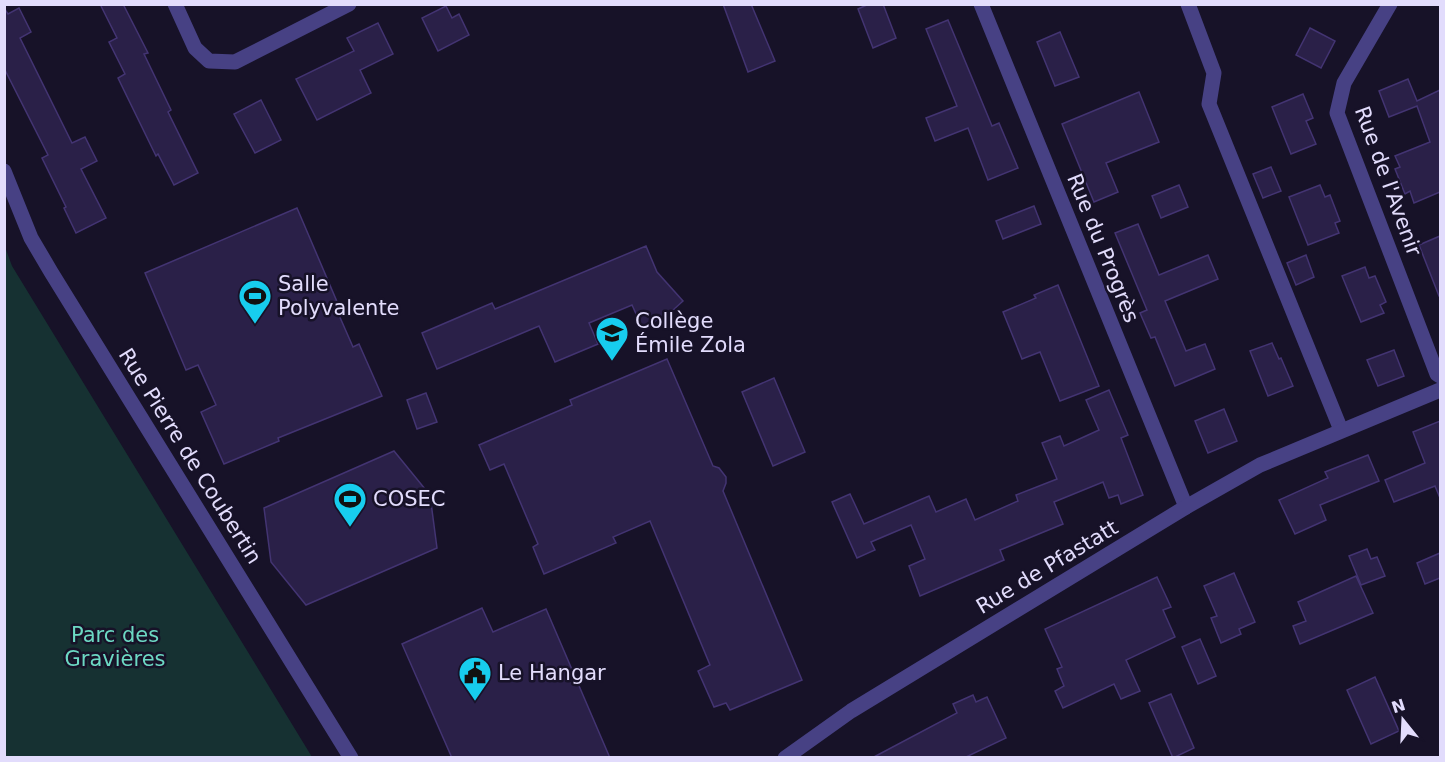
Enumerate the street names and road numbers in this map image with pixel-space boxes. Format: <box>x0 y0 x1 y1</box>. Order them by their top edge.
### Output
street label: Rue de l'Avenir <box>1350 103 1426 259</box>
street label: Rue du Progrès <box>1062 170 1144 326</box>
street label: Rue Pierre de Coubertin <box>114 344 266 568</box>
street label: Rue de Pfastatt <box>972 515 1122 619</box>

